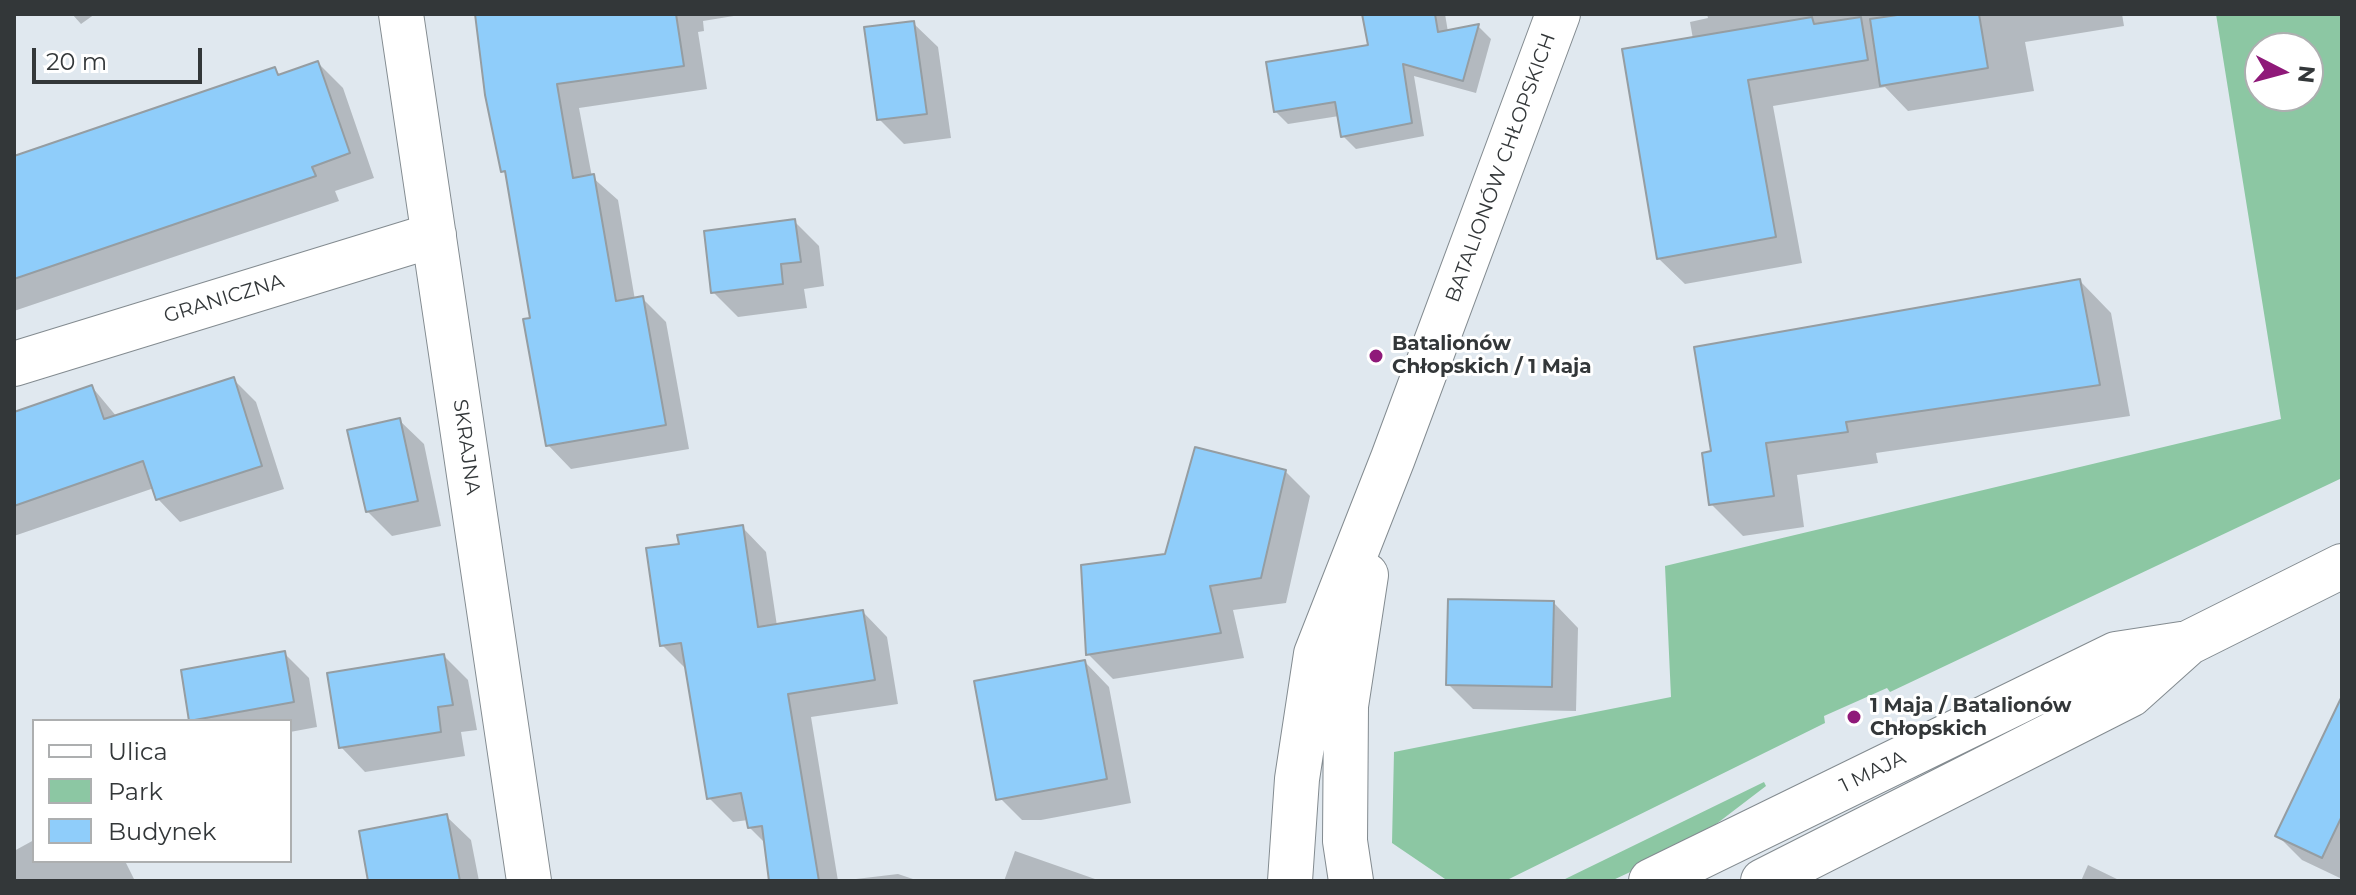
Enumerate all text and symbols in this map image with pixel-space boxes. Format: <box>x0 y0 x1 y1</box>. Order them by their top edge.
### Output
street label: BATALIONÓW CHŁOPSKICH <box>1441 30 1561 306</box>
scale bar <box>36 32 206 82</box>
north arrow <box>2244 32 2324 112</box>
text: 20 m <box>46 47 107 76</box>
text: N <box>2292 64 2321 85</box>
street label: GRANICZNA <box>161 269 287 329</box>
place label: Batalionów Chłopskich / 1 Maja <box>1392 332 1592 379</box>
marker: Batalionów Chłopskich / 1 Maja <box>1367 347 1385 365</box>
street label: SKRAJNA <box>447 398 485 496</box>
place label: 1 Maja / Batalionów Chłopskich <box>1870 694 2071 741</box>
marker: 1 Maja / Batalionów Chłopskich <box>1845 708 1863 726</box>
legend <box>32 719 292 863</box>
text: Ulica <box>108 737 168 766</box>
street label: 1 MAJA <box>1836 746 1910 798</box>
text: Park <box>108 777 163 806</box>
text: Budynek <box>108 817 216 846</box>

